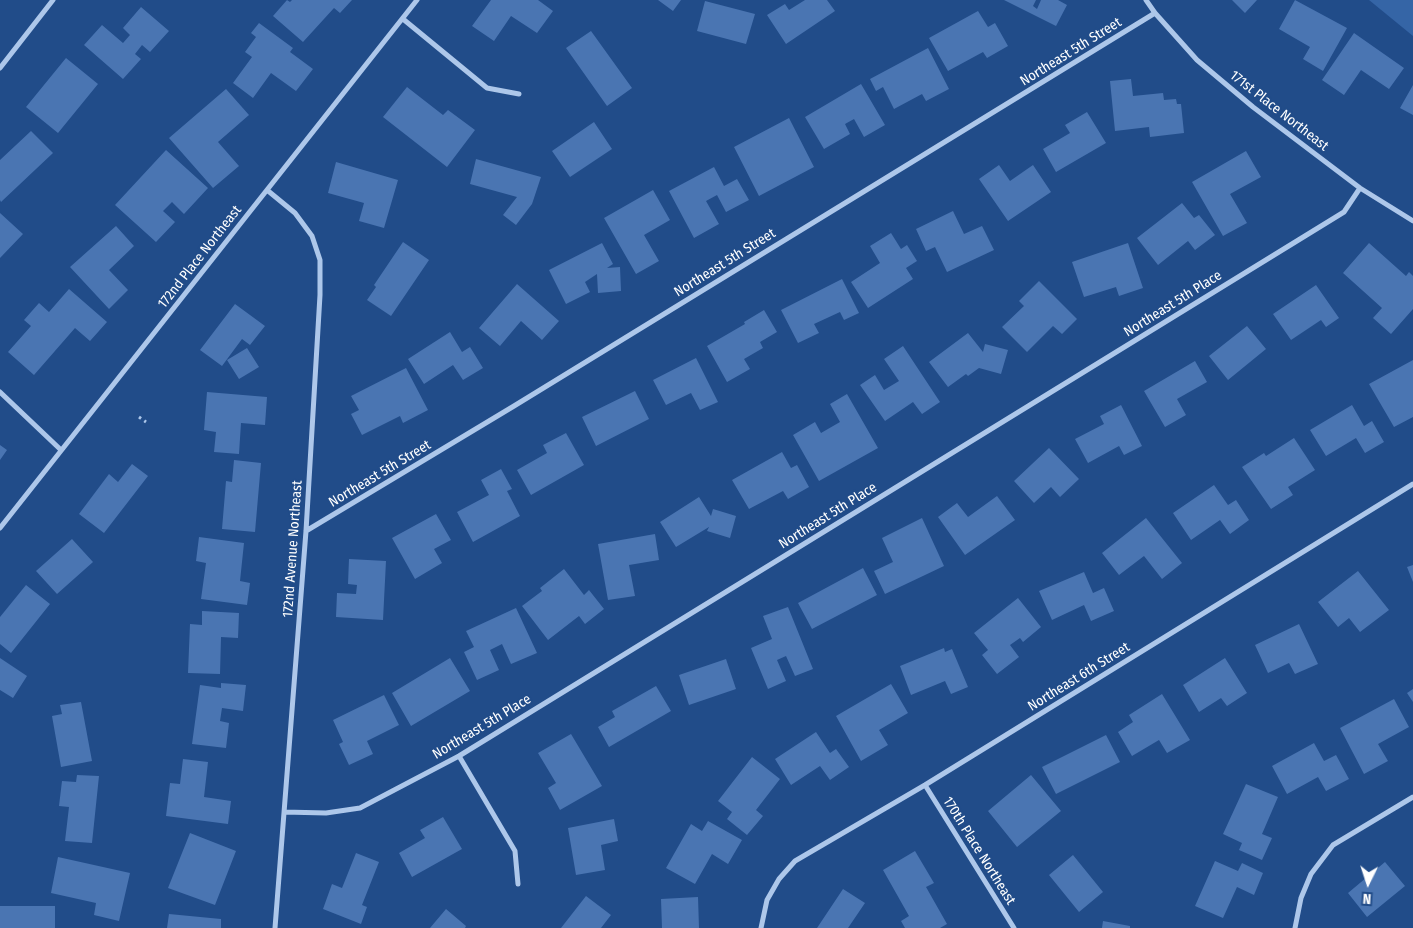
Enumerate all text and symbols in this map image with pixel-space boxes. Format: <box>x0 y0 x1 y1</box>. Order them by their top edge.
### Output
street label: Northeast 5th Street <box>1017 14 1125 90</box>
street label: 171st Place Northeast <box>1226 67 1332 155</box>
street label: 172nd Place Northeast <box>155 202 245 312</box>
street label: Northeast 5th Street <box>671 225 779 301</box>
street label: Northeast 5th Place <box>1121 267 1225 341</box>
street label: Northeast 5th Street <box>326 437 434 511</box>
street label: Northeast 5th Place <box>776 479 880 553</box>
street label: 172nd Avenue Northeast <box>280 480 306 618</box>
street label: Northeast 6th Street <box>1025 639 1133 715</box>
street label: Northeast 5th Place <box>430 691 534 763</box>
street label: 170th Place Northeast <box>939 794 1019 908</box>
north arrow <box>1343 858 1393 908</box>
text: N <box>1362 890 1372 907</box>

